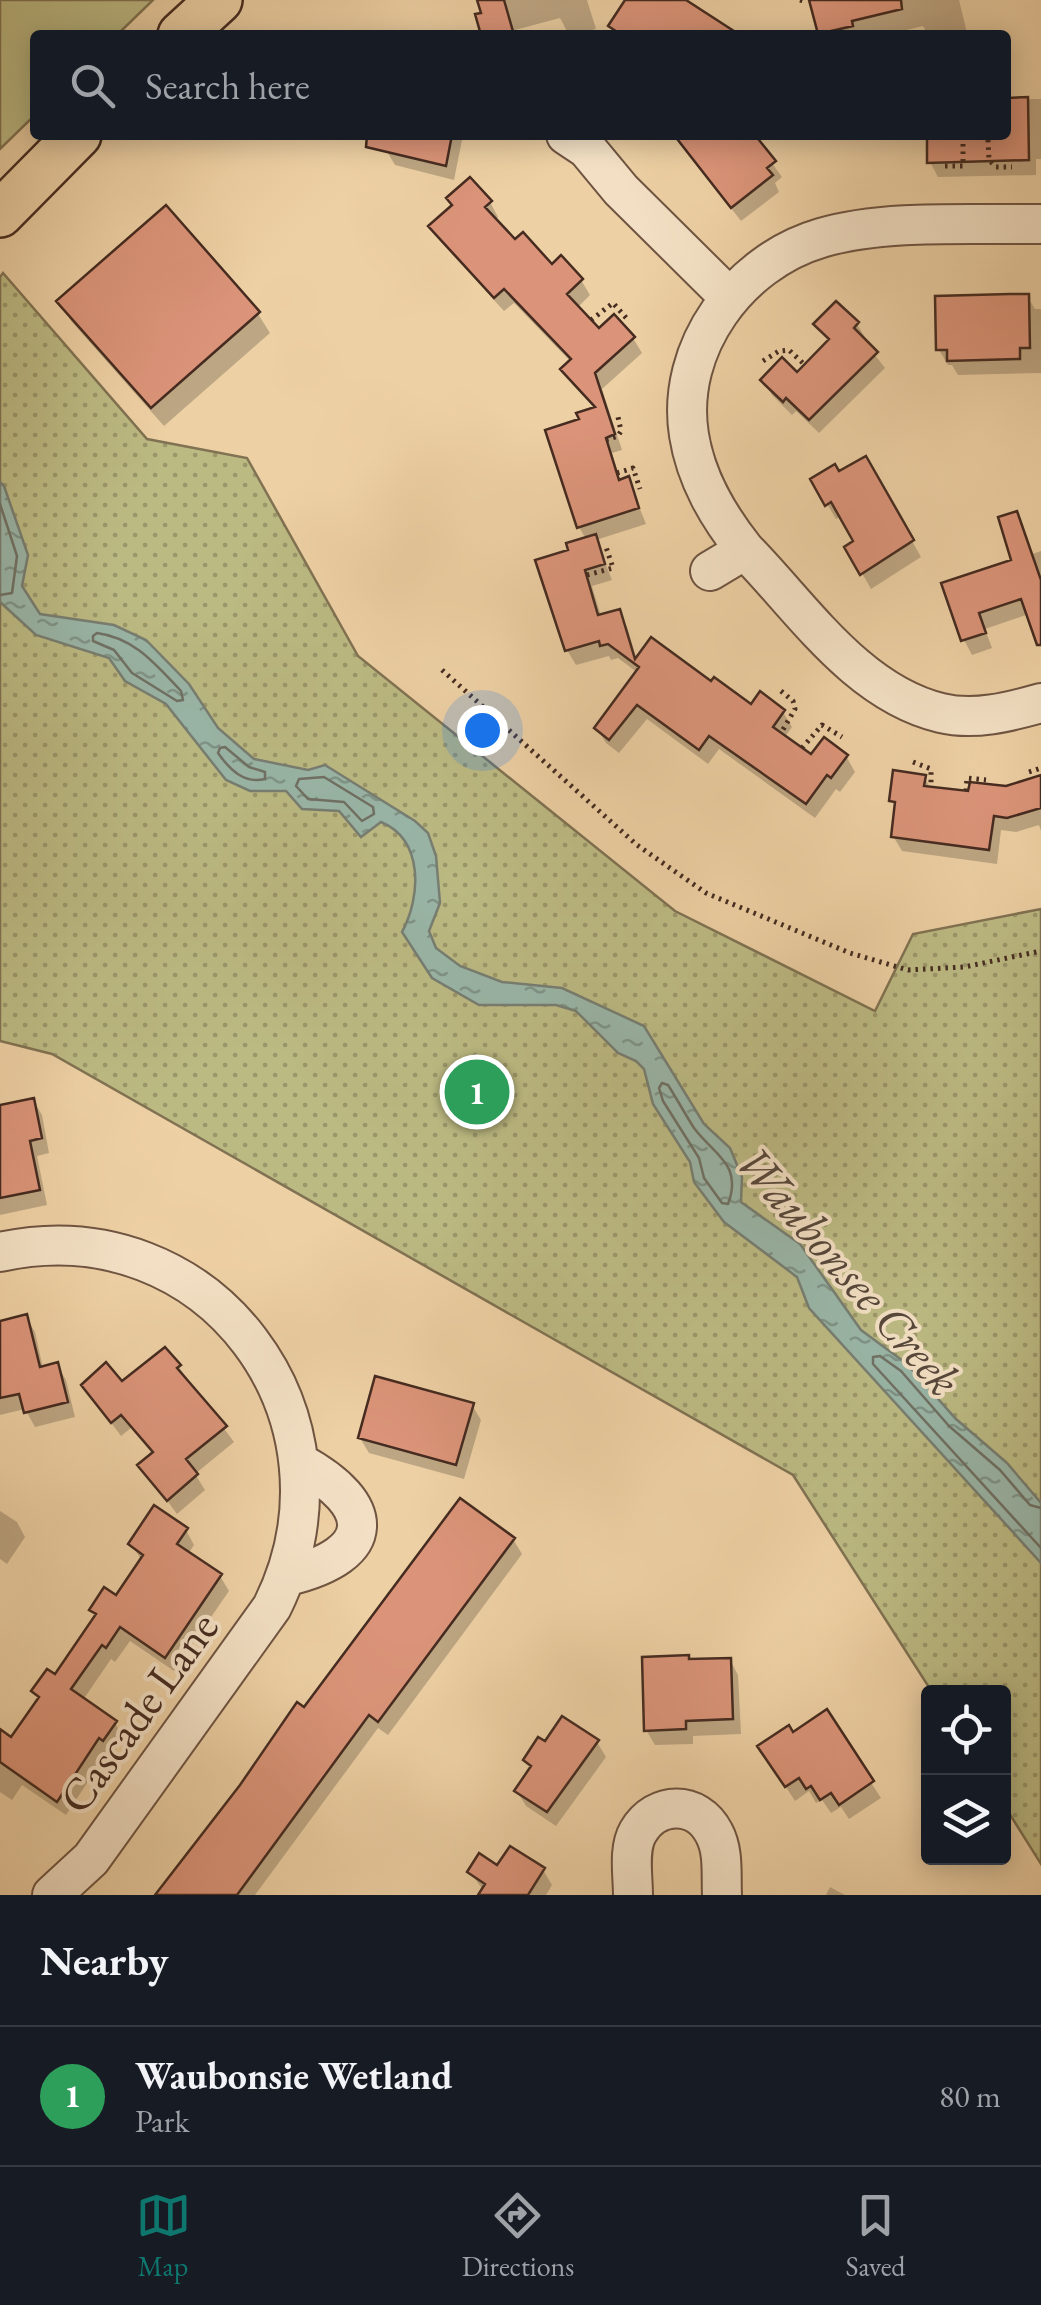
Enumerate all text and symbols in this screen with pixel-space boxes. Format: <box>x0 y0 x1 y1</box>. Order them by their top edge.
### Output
search box <box>30 30 1011 140</box>
icon: search <box>65 58 120 113</box>
text: Search here <box>145 61 310 110</box>
your location <box>457 705 508 756</box>
pin: 1 <box>444 1054 510 1130</box>
water label: Waubonsee Creek <box>723 1132 975 1409</box>
street label: Cascade Lane <box>46 1600 230 1824</box>
map controls <box>921 1685 1011 1865</box>
button: locate <box>921 1685 1011 1775</box>
button: layers <box>921 1775 1011 1865</box>
text: Nearby <box>40 1933 169 1988</box>
text: Waubonsie Wetland <box>135 2051 453 2100</box>
text: 1 <box>64 2075 81 2117</box>
text: 80 m <box>939 2075 1001 2117</box>
text: Park <box>135 2100 190 2142</box>
tab: Map <box>136 2188 191 2284</box>
tab: Directions <box>462 2188 574 2284</box>
tab: Saved <box>845 2188 905 2284</box>

